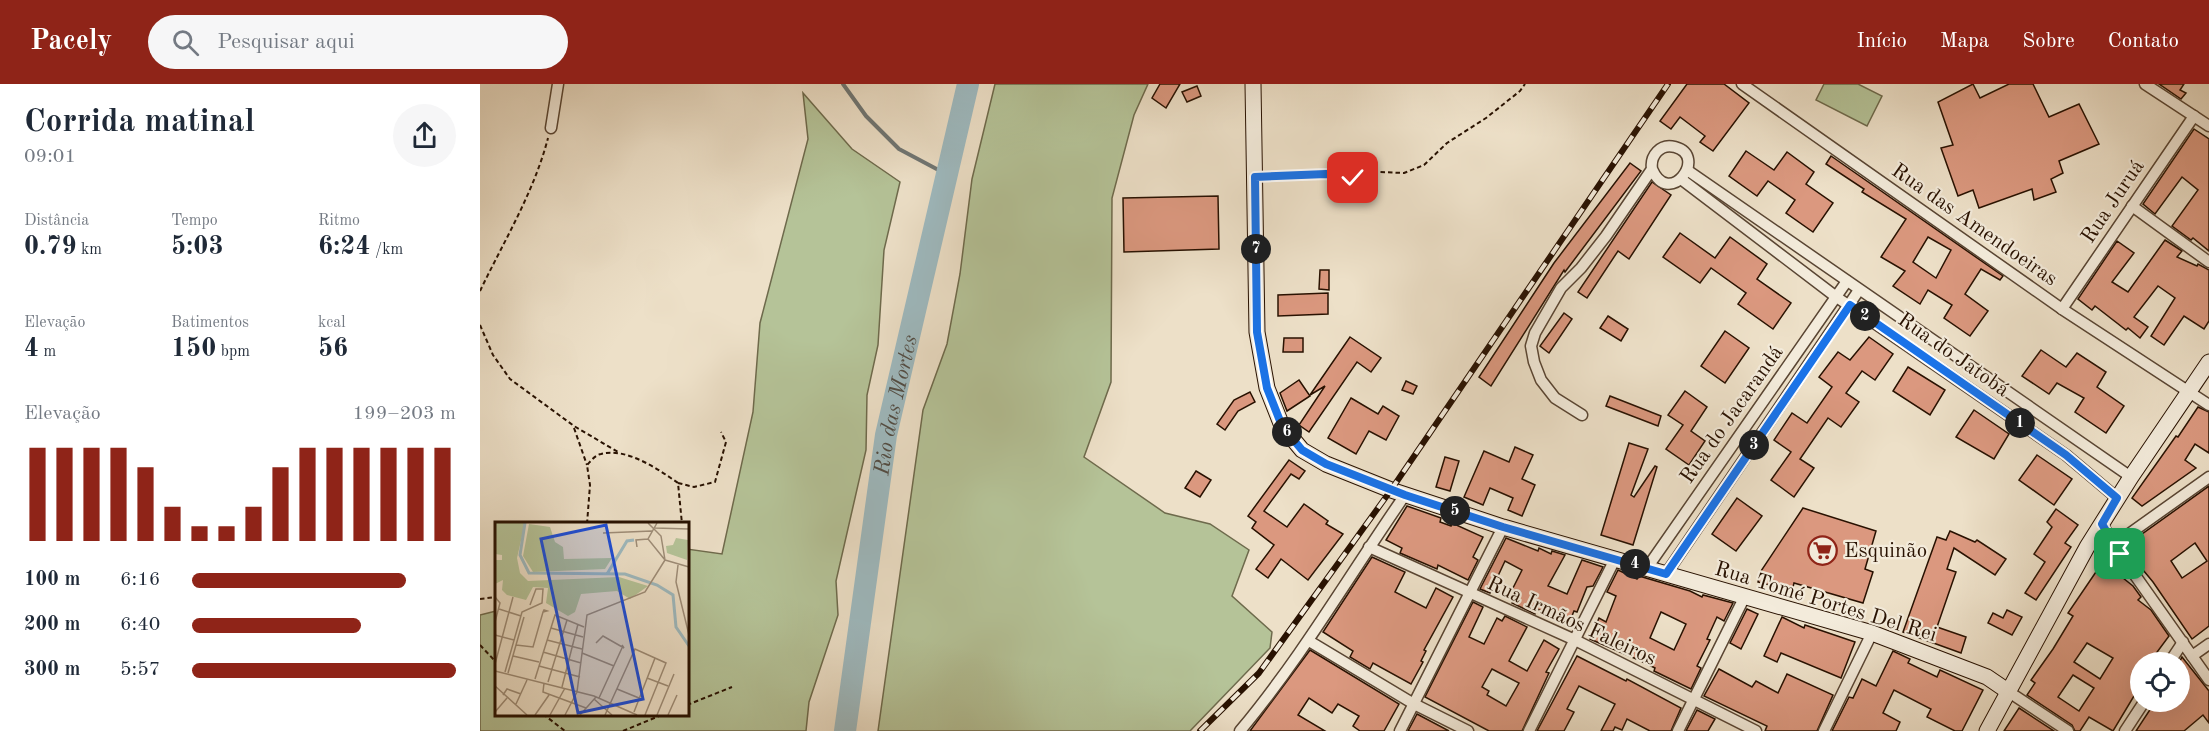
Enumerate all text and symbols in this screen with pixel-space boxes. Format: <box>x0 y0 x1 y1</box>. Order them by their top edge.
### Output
search box <box>148 15 568 69</box>
icon: search <box>169 26 202 59</box>
text: Pacely <box>30 28 112 56</box>
text: Pesquisar aqui <box>217 31 355 53</box>
text: Início <box>1856 31 1907 52</box>
text: Mapa <box>1940 31 1989 52</box>
text: Sobre <box>2022 31 2075 52</box>
text: Contato <box>2108 31 2179 52</box>
button: share <box>393 104 456 167</box>
text: Corrida matinal <box>24 106 255 139</box>
text: 09:01 <box>24 147 76 167</box>
pin <box>1327 152 1378 203</box>
street label: Rua Juruá <box>2078 156 2149 247</box>
street label: Rua das Amendoeiras <box>1887 160 2061 290</box>
icon: check <box>1336 161 1369 194</box>
text: Distância <box>24 213 89 229</box>
text: Tempo <box>171 213 218 229</box>
text: Ritmo <box>318 213 360 229</box>
text: 0.79 <box>24 234 77 260</box>
text: 5:03 <box>171 234 224 260</box>
text: 6:24 <box>318 234 371 260</box>
pin: 7 <box>1241 234 1271 264</box>
text: 7 <box>1251 241 1261 257</box>
text: km <box>77 242 102 258</box>
text: /km <box>371 242 403 258</box>
pin: 2 <box>1850 301 1880 331</box>
text: 2 <box>1860 308 1870 324</box>
street label: Rua do Jatobá <box>1894 309 2013 401</box>
text: Elevação <box>24 315 85 331</box>
text: Batimentos <box>171 315 249 331</box>
text: kcal <box>318 315 346 331</box>
water label: Rio das Mortes <box>871 333 922 478</box>
text: 4 <box>24 336 39 362</box>
text: 150 <box>171 336 216 362</box>
text: 56 <box>318 336 348 362</box>
street label: Rua do Jacarandá <box>1677 342 1787 488</box>
text: m <box>39 344 56 360</box>
text: bpm <box>216 344 250 360</box>
text: Elevação <box>24 404 101 424</box>
text: 199–203 m <box>353 404 456 424</box>
pin: 1 <box>2005 408 2035 438</box>
text: 1 <box>2015 415 2025 431</box>
pin: 6 <box>1272 417 1302 447</box>
text: 6 <box>1282 424 1292 440</box>
pin: 3 <box>1739 430 1769 460</box>
text: 3 <box>1749 437 1759 453</box>
pin: 5 <box>1440 496 1470 526</box>
text: 5 <box>1450 503 1460 519</box>
inset map <box>495 522 688 716</box>
pin <box>2094 528 2145 579</box>
supermarket icon: Esquinão <box>1807 534 1839 566</box>
icon: arrive <box>2103 537 2136 570</box>
place label: Esquinão <box>1844 541 1927 562</box>
pin: 4 <box>1620 549 1650 579</box>
text: 4 <box>1630 556 1640 572</box>
street label: Rua Tomé Portes Del Rei <box>1712 559 1939 646</box>
text: 100 m <box>24 570 80 590</box>
text: 6:16 <box>120 570 160 590</box>
street label: Rua Irmãos Faleiros <box>1483 573 1659 670</box>
text: 200 m <box>24 615 80 635</box>
text: 6:40 <box>120 615 160 635</box>
map controls <box>2130 652 2190 712</box>
button: locate <box>2130 652 2190 712</box>
text: 300 m <box>24 660 80 680</box>
text: 5:57 <box>120 660 160 680</box>

